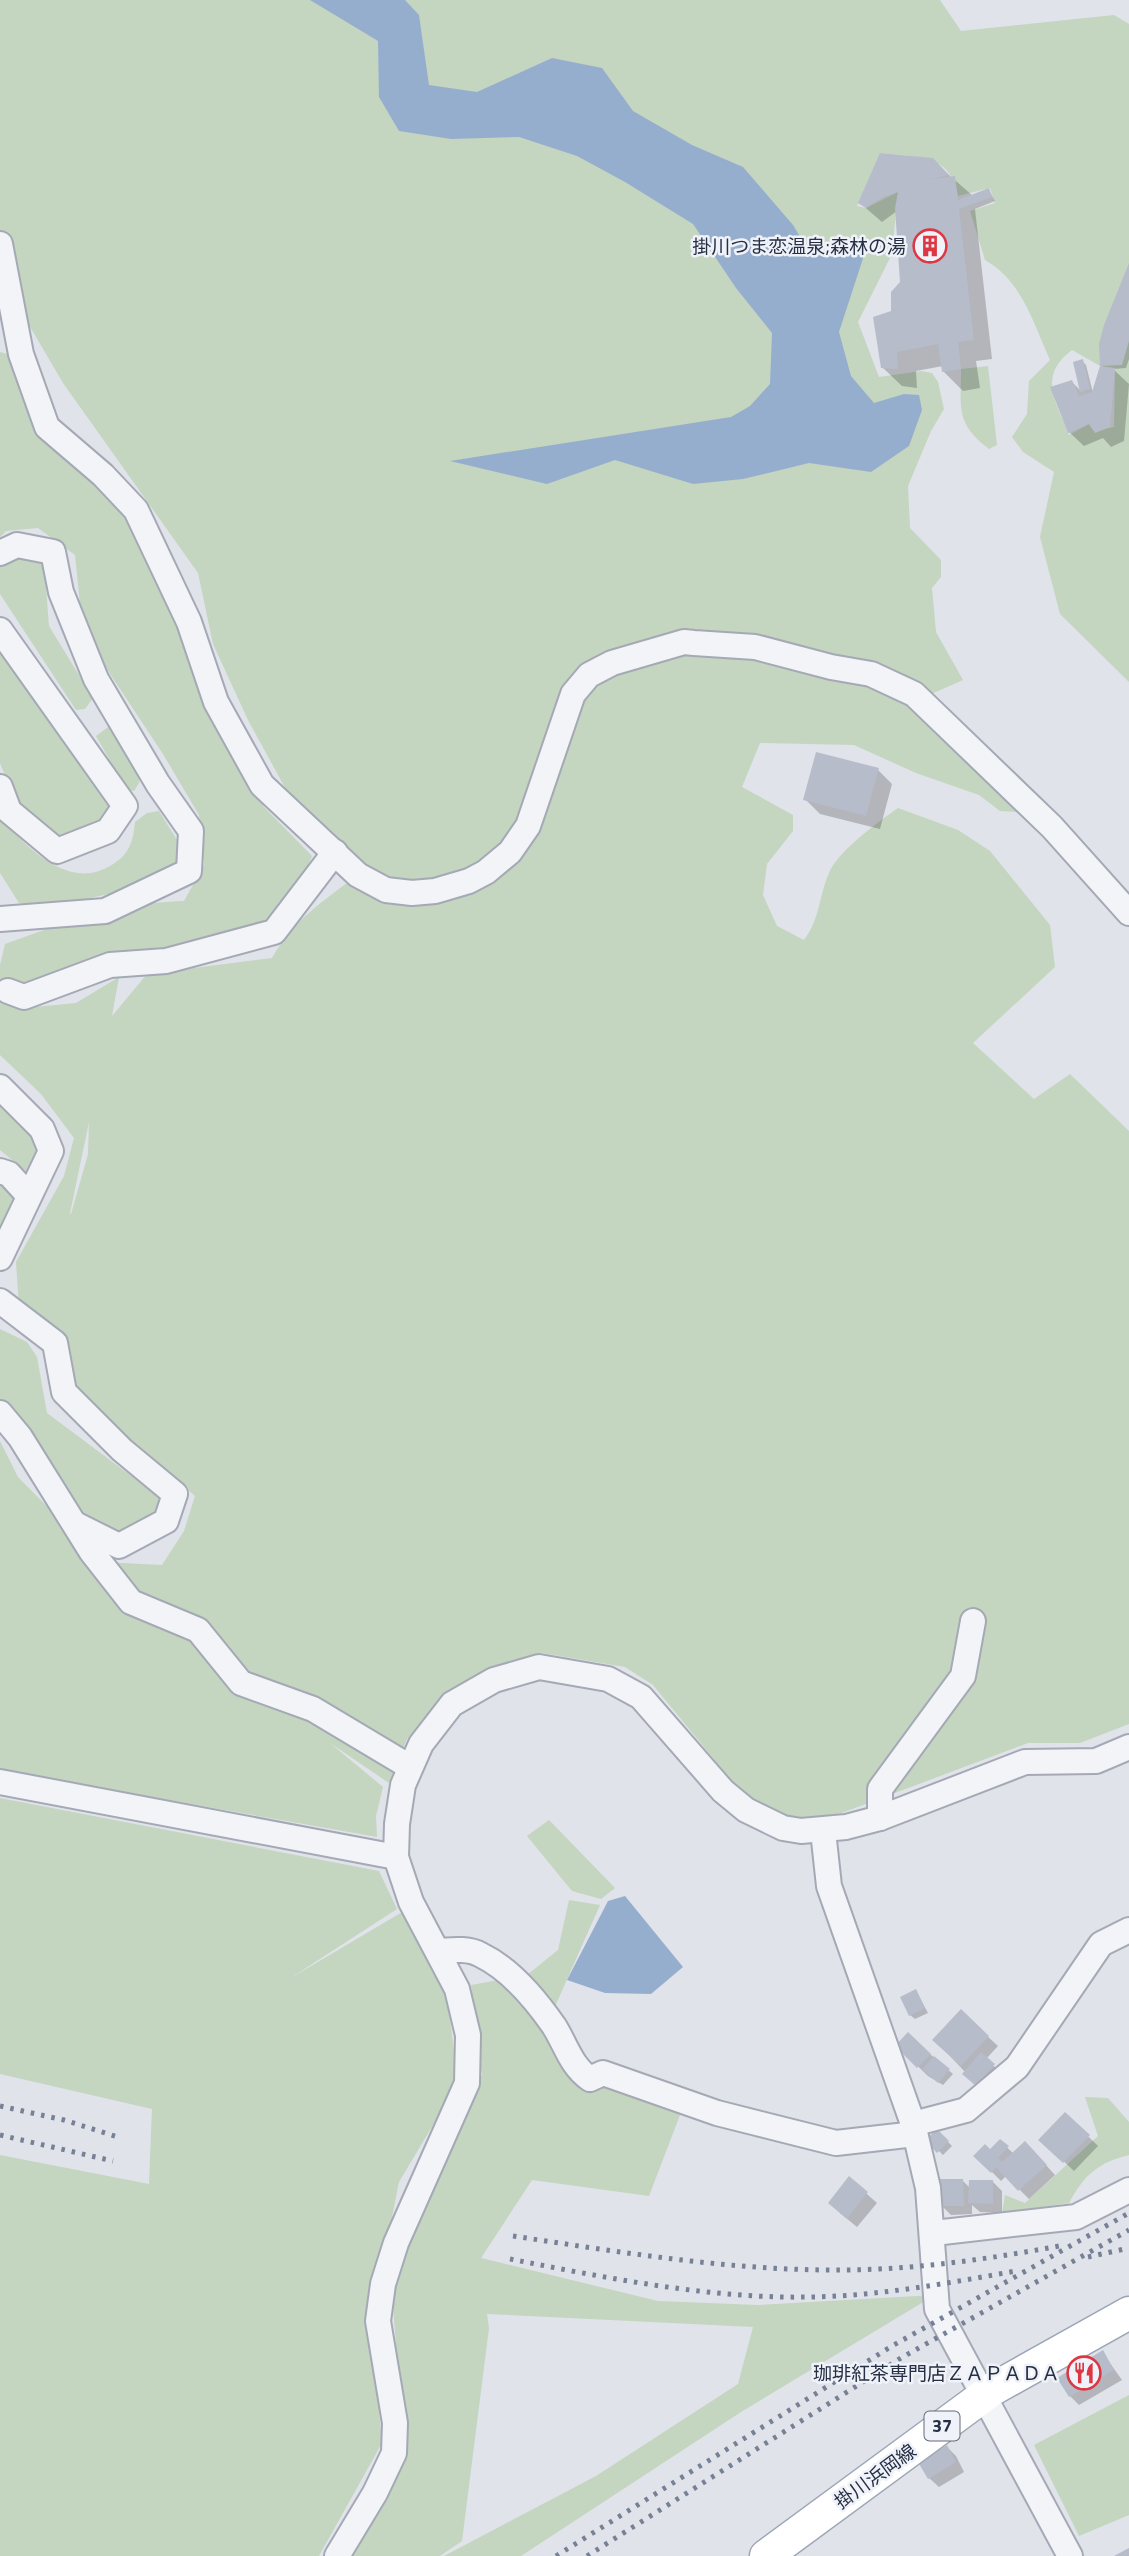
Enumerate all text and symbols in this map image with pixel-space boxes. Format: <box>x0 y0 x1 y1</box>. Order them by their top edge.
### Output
building icon: 掛川つま恋温泉;森林の湯 <box>911 227 949 265</box>
place label: 掛川つま恋温泉;森林の湯 <box>692 231 906 260</box>
restaurant icon: 珈琲紅茶専門店ＺＡＰＡＤＡ <box>1065 2354 1103 2392</box>
place label: 珈琲紅茶専門店ＺＡＰＡＤＡ <box>813 2358 1060 2387</box>
road number: 37 <box>925 2412 960 2440</box>
street label: 掛川浜岡線 <box>828 2436 922 2515</box>

